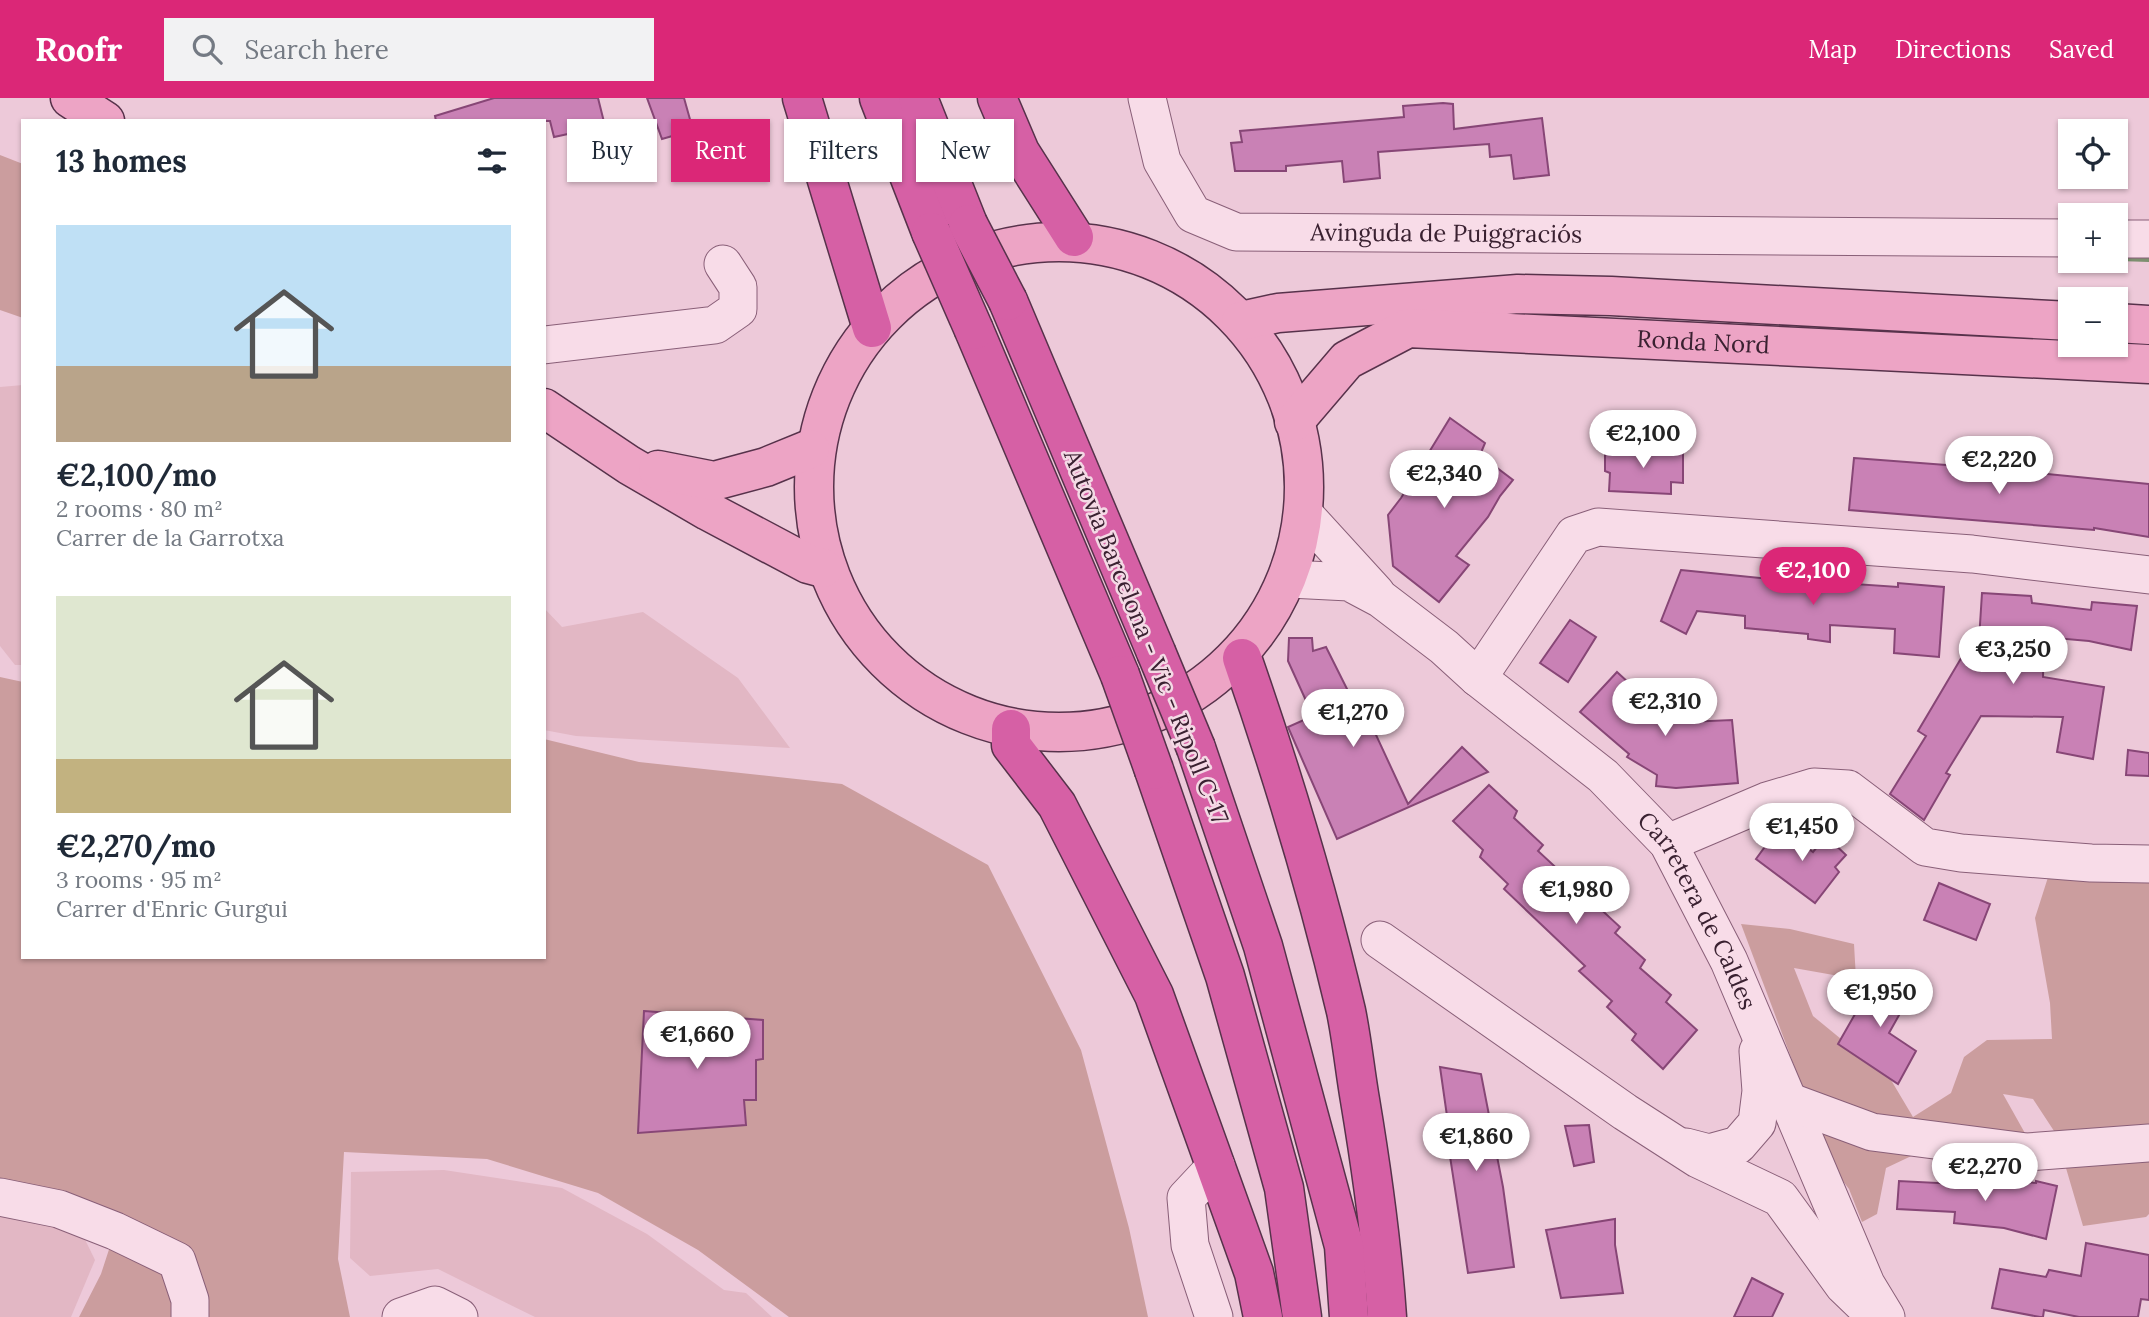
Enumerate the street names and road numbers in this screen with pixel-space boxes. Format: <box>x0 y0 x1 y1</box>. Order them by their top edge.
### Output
street label: Avinguda de Puiggraciós <box>1309 217 1582 249</box>
street label: Ronda Nord <box>1636 323 1771 361</box>
street label: Autovia Barcelona - Vic - Ripoll C-17 <box>1057 444 1236 829</box>
street label: Carretera de Caldes <box>1631 805 1764 1014</box>

